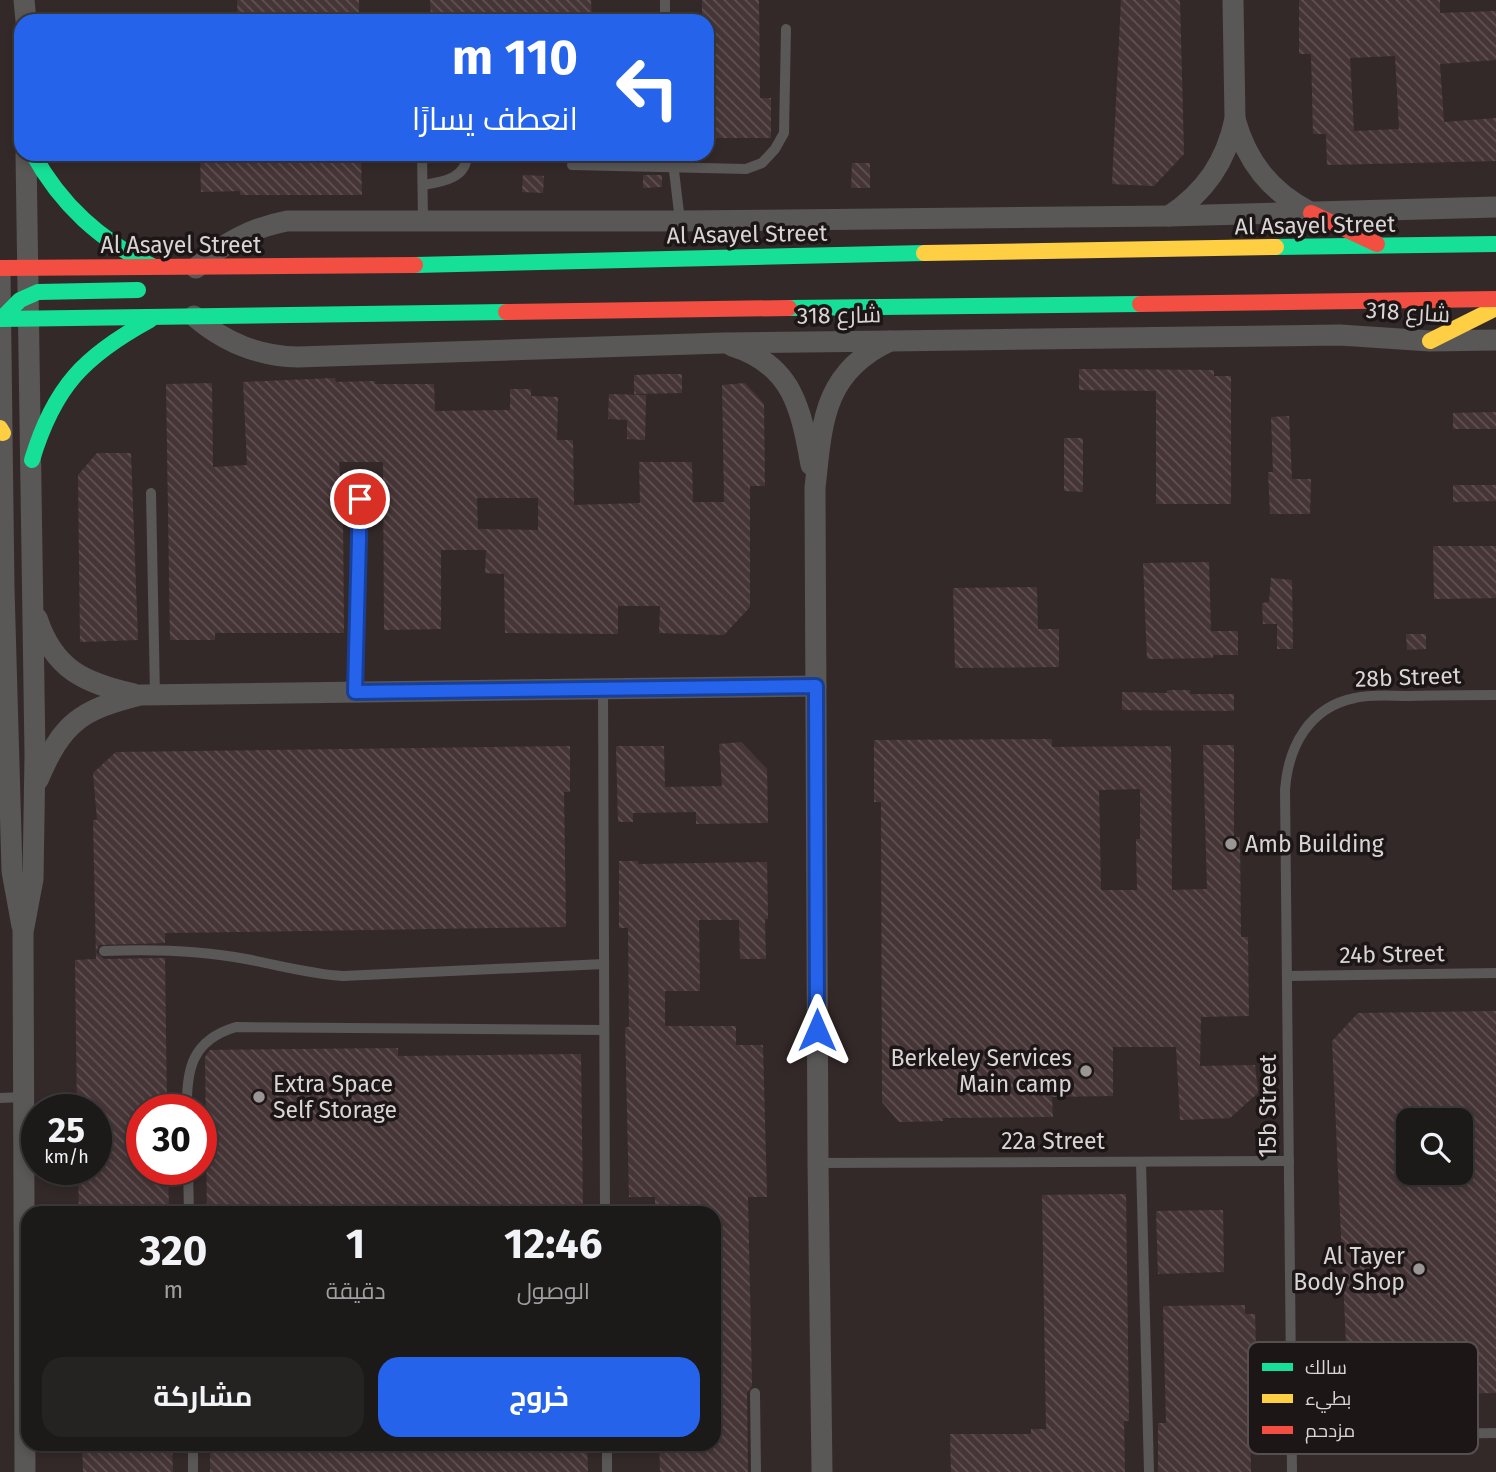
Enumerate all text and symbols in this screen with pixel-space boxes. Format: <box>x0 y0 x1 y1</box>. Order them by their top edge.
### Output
text: 110 m <box>452 28 578 87</box>
icon: left <box>602 42 693 133</box>
text: انعطف يسارًا <box>412 100 578 138</box>
street label: Al Asayel Street <box>1234 210 1396 240</box>
street label: Al Asayel Street <box>666 219 828 249</box>
street label: Al Asayel Street <box>101 231 262 259</box>
street label: شارع 318 <box>1365 296 1451 330</box>
street label: شارع 318 <box>797 300 881 332</box>
pin <box>330 469 390 529</box>
icon: arrive <box>341 480 379 518</box>
street label: 28b Street <box>1354 661 1462 693</box>
place label: Amb Building <box>1245 830 1384 858</box>
marker: Amb Building <box>1223 836 1239 852</box>
street label: 24b Street <box>1339 939 1446 969</box>
position arrow <box>780 993 854 1067</box>
place label: Berkeley Services Main camp <box>890 1044 1072 1098</box>
street label: 15b Street <box>1254 1053 1282 1158</box>
marker: Berkeley Services Main camp <box>1078 1063 1094 1079</box>
place label: Extra Space Self Storage <box>273 1070 397 1124</box>
marker: Extra Space Self Storage <box>251 1089 267 1105</box>
speed limit sign: 30 <box>126 1094 217 1185</box>
map controls <box>1396 1108 1473 1185</box>
button: search <box>1396 1108 1473 1185</box>
text: 25 <box>48 1109 85 1151</box>
street label: 22a Street <box>1001 1127 1105 1155</box>
text: km/h <box>44 1146 89 1168</box>
text: 1 <box>346 1219 365 1269</box>
text: 12:46 <box>504 1219 603 1269</box>
text: 320 <box>140 1226 207 1276</box>
place label: Al Tayer Body Shop <box>1293 1242 1405 1296</box>
marker: Al Tayer Body Shop <box>1411 1261 1427 1277</box>
text: m <box>164 1276 183 1304</box>
text: دقيقة <box>326 1277 386 1305</box>
text: الوصول <box>517 1277 590 1305</box>
legend <box>1248 1342 1478 1454</box>
text: سالك <box>1305 1356 1347 1379</box>
button: مشاركة <box>42 1357 364 1437</box>
button: خروج <box>378 1357 700 1437</box>
text: بطيء <box>1305 1387 1351 1413</box>
text: مزدحم <box>1305 1419 1355 1444</box>

